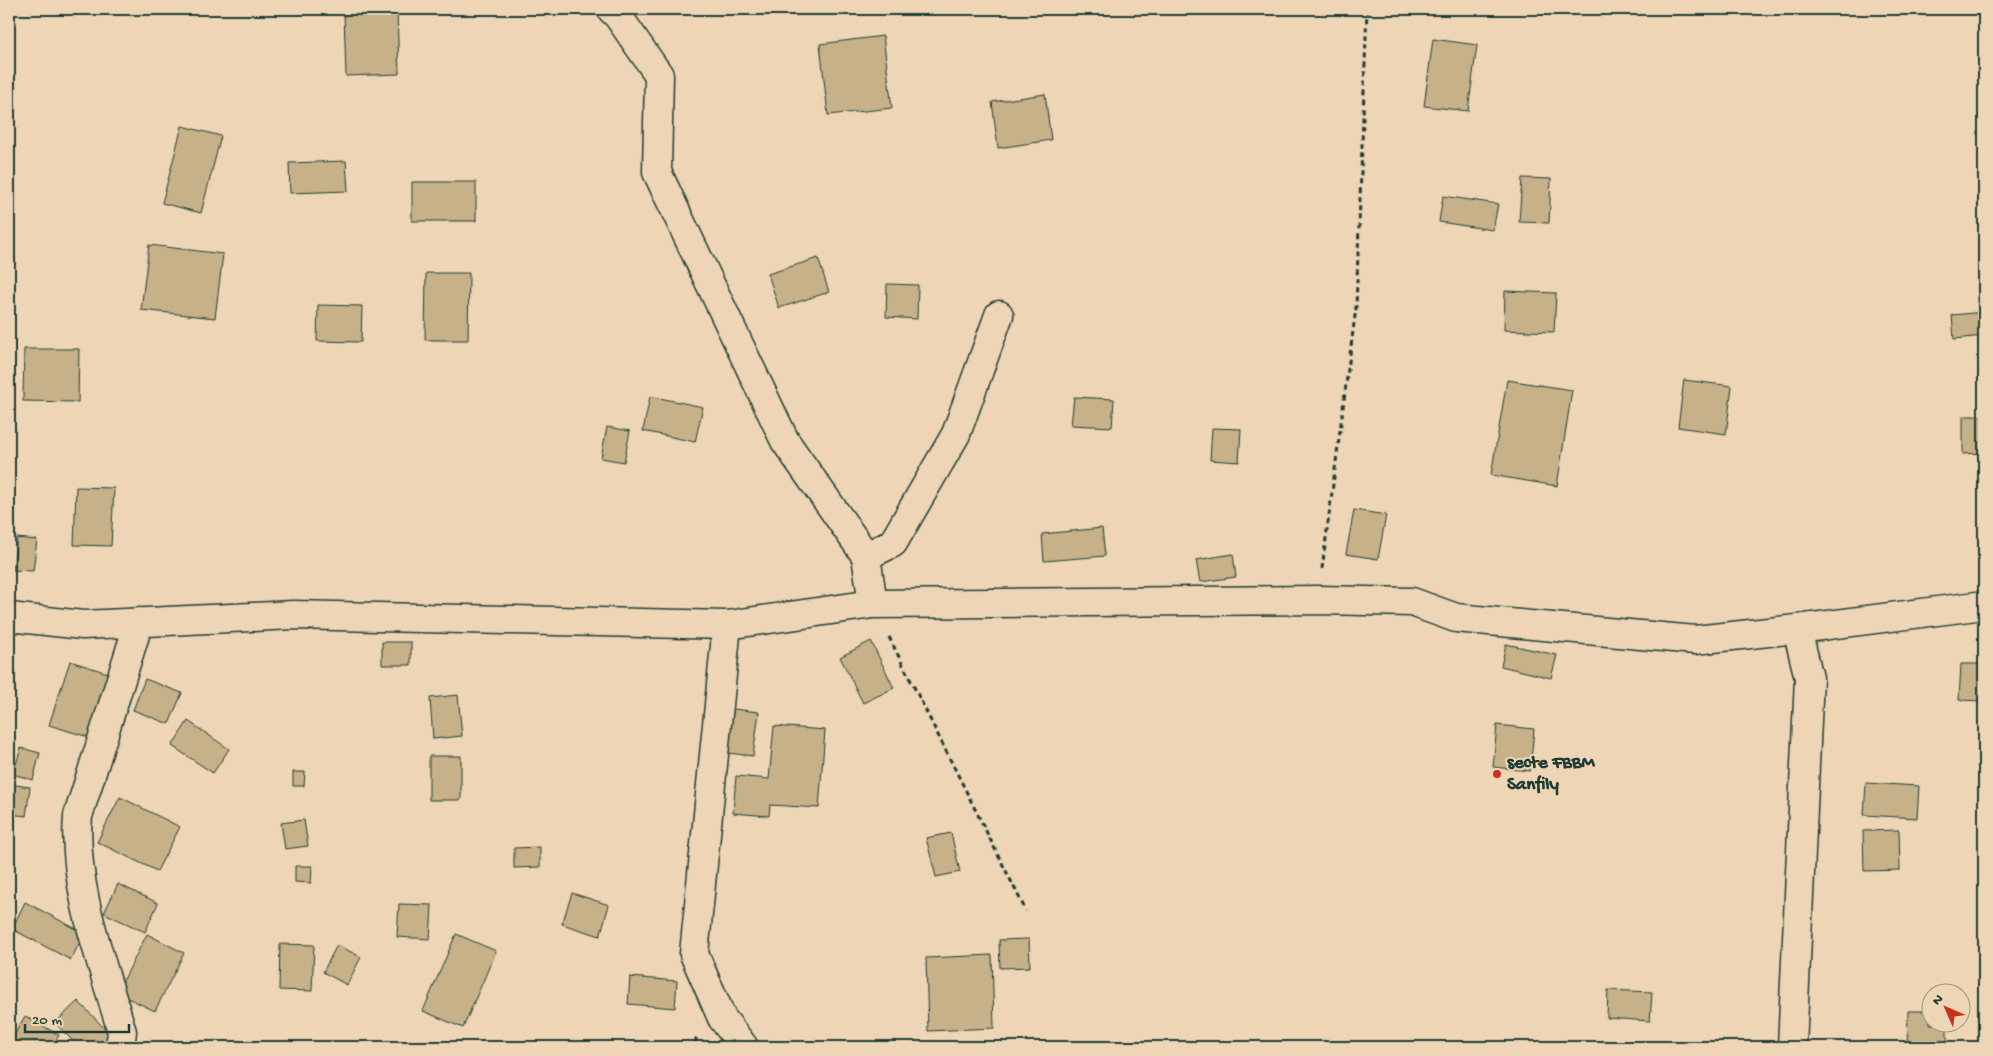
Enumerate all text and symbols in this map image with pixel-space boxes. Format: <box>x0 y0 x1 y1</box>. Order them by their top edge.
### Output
place label: secte FBBM Sanfily <box>1507 752 1595 797</box>
marker: secte FBBM Sanfily <box>1491 768 1503 780</box>
north arrow <box>1920 984 1970 1034</box>
text: N <box>1929 991 1948 1010</box>
scale bar <box>25 1001 129 1033</box>
text: 20 m <box>32 1012 62 1030</box>

